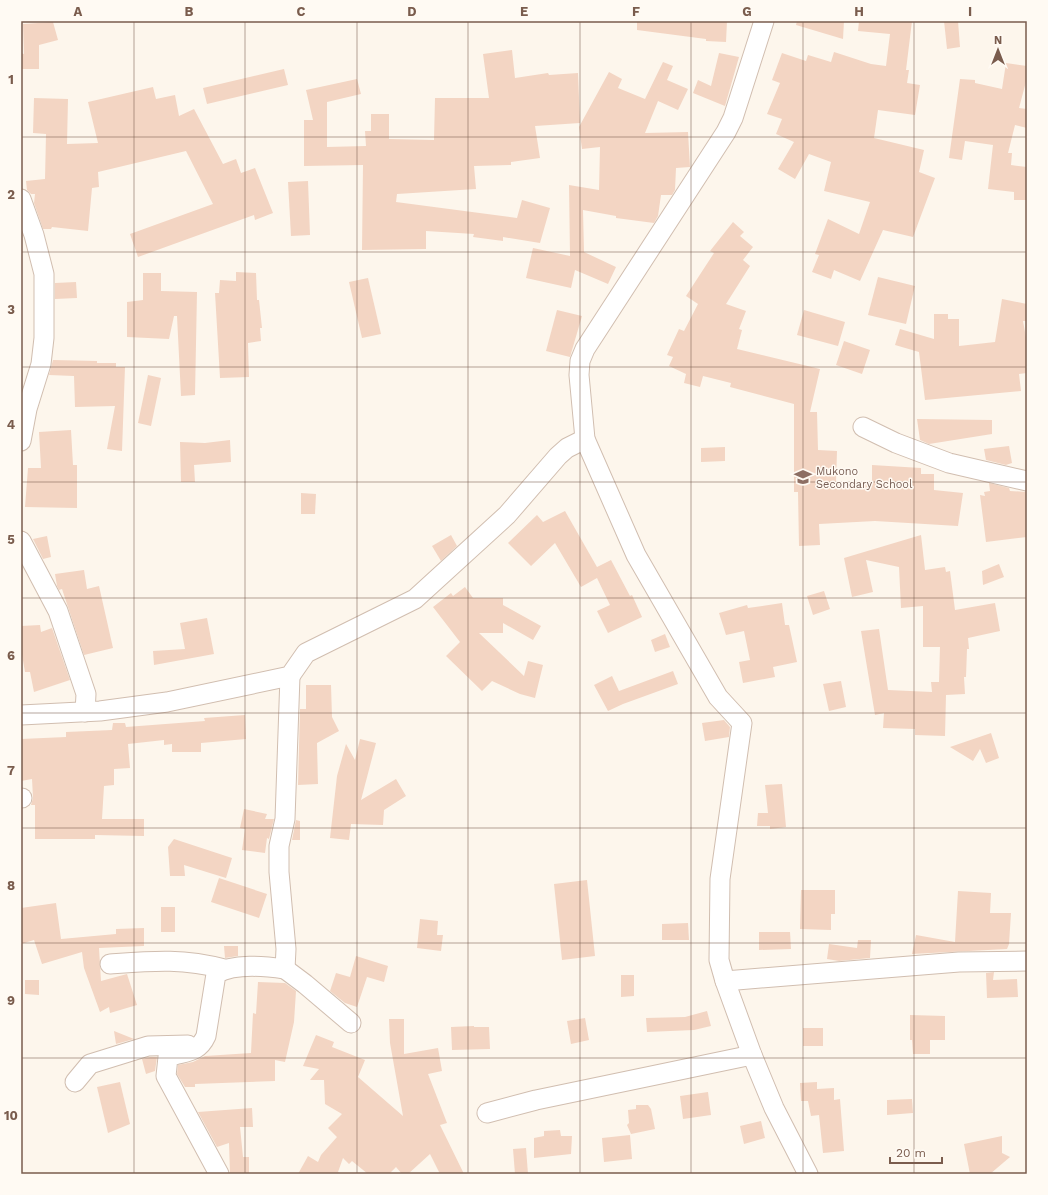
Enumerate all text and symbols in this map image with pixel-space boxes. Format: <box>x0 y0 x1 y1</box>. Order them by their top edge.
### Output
text: A <box>74 4 83 19</box>
text: B <box>185 4 194 19</box>
text: C <box>297 4 306 19</box>
text: D <box>407 4 417 19</box>
text: E <box>520 4 528 19</box>
text: F <box>632 4 640 19</box>
text: G <box>742 4 752 19</box>
text: H <box>854 4 864 19</box>
text: I <box>968 4 972 19</box>
north arrow <box>978 30 1018 70</box>
text: N <box>994 34 1002 47</box>
text: 1 <box>8 72 14 87</box>
text: 2 <box>7 187 15 202</box>
text: 3 <box>7 302 15 317</box>
text: 4 <box>7 417 16 432</box>
place label: Mukono Secondary School <box>816 465 913 491</box>
school or university icon: Mukono Secondary School <box>793 467 813 487</box>
text: 5 <box>7 532 15 547</box>
text: 6 <box>7 648 15 663</box>
text: 7 <box>7 763 15 778</box>
text: 8 <box>7 878 15 893</box>
text: 9 <box>7 993 15 1008</box>
text: 10 <box>4 1108 18 1123</box>
scale bar <box>890 1139 942 1165</box>
text: 20 m <box>896 1146 926 1160</box>

